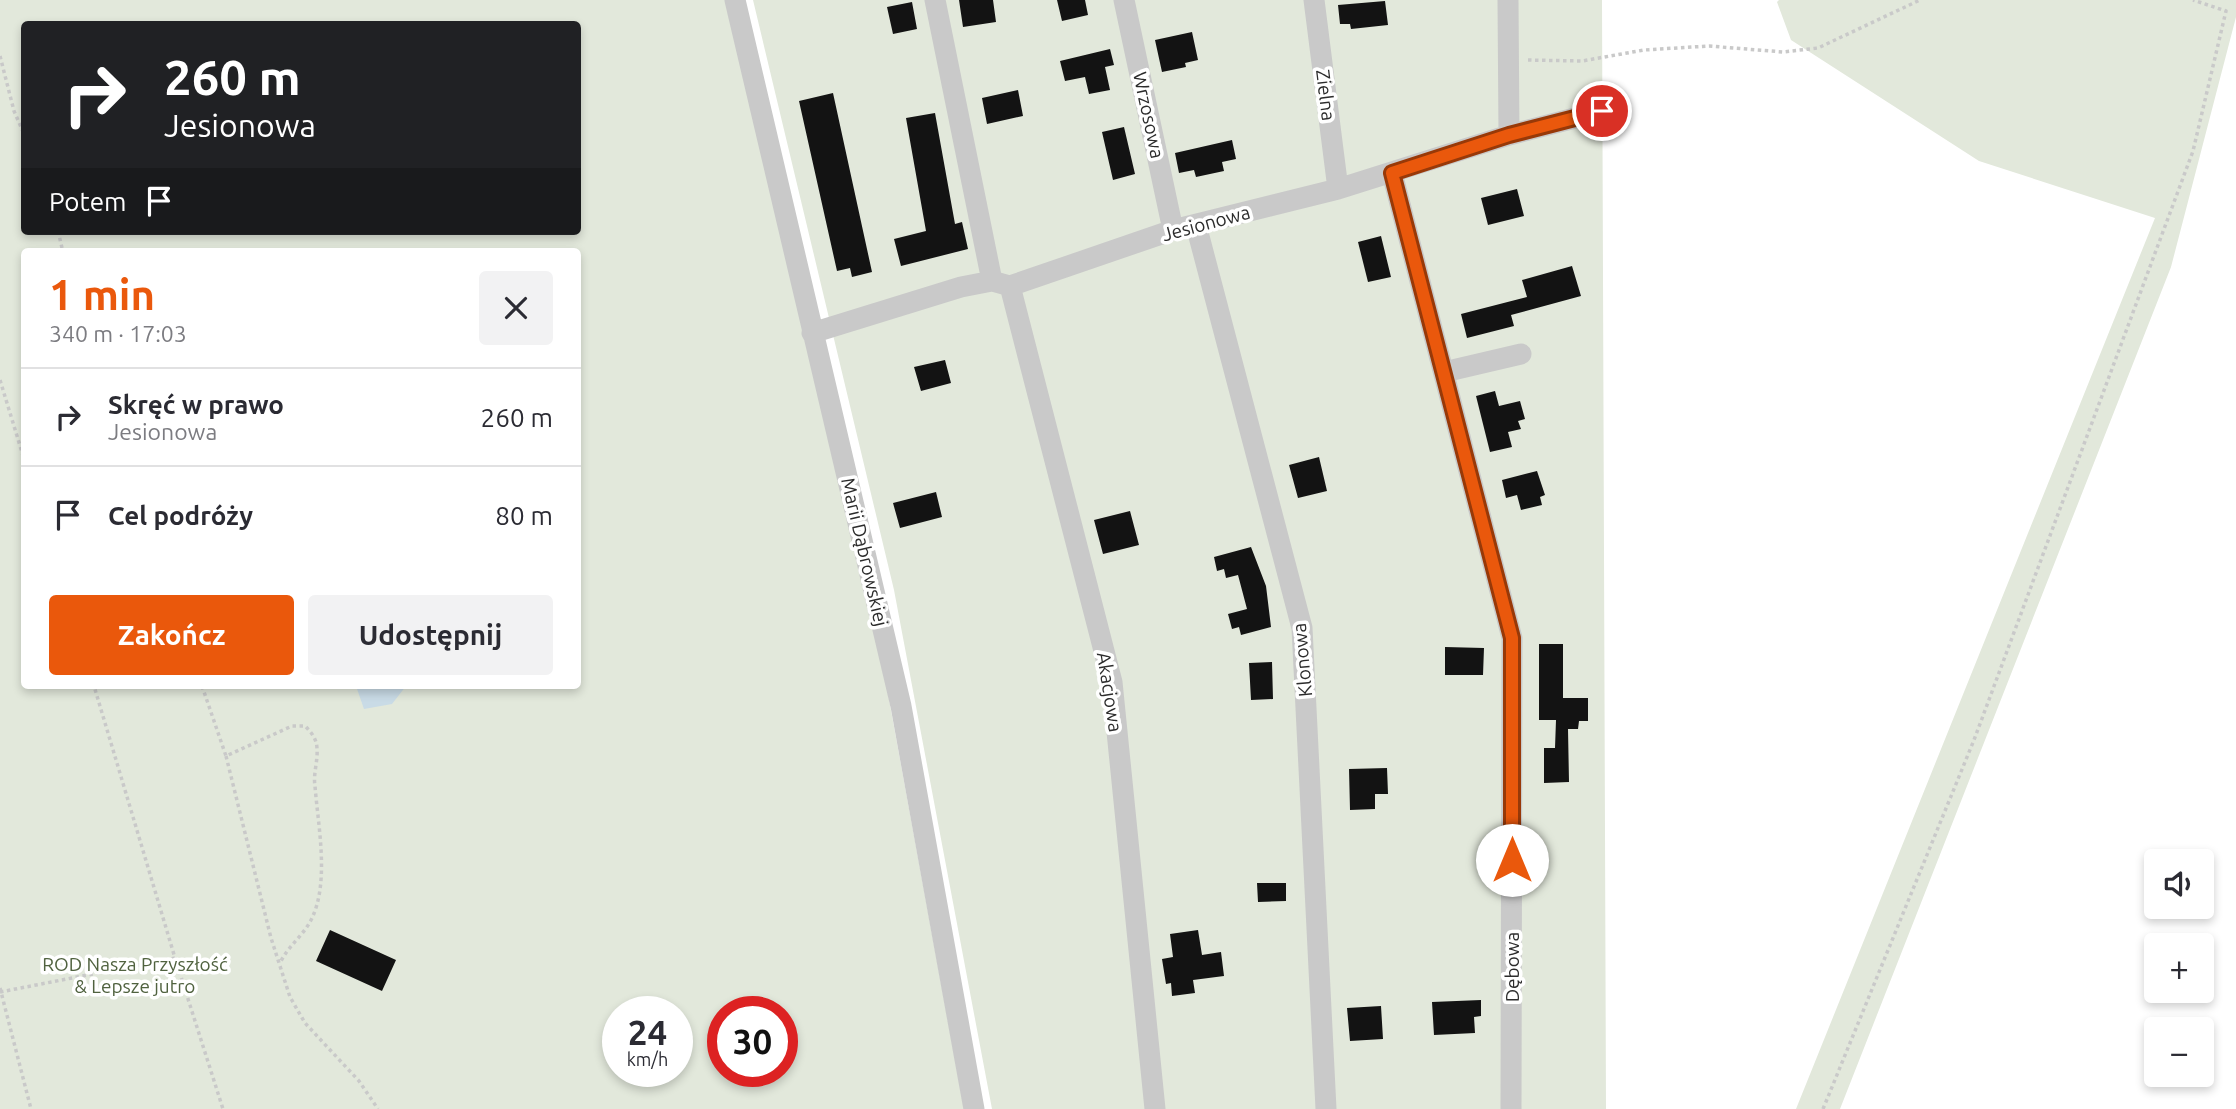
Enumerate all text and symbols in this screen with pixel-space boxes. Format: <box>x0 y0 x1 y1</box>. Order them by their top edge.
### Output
icon: right <box>49 49 140 140</box>
text: 260 m <box>164 49 301 104</box>
street label: Zielna <box>1312 68 1340 122</box>
street label: Wrzosowa <box>1129 70 1169 160</box>
pin <box>1572 81 1632 141</box>
icon: arrive <box>1583 92 1621 130</box>
text: Jesionowa <box>164 107 316 143</box>
icon: arrive <box>140 182 178 220</box>
text: Potem <box>49 187 126 216</box>
street label: Jesionowa <box>1160 201 1252 245</box>
text: 1 min <box>49 271 155 318</box>
button: close <box>479 271 553 345</box>
text: 340 m · 17:03 <box>49 321 187 346</box>
text: Skręć w prawo <box>108 390 284 419</box>
icon: right <box>49 398 87 436</box>
text: 260 m <box>481 403 553 432</box>
text: Jesionowa <box>108 419 217 444</box>
street label: Marii Dąbrowskiej <box>837 475 893 629</box>
icon: arrive <box>49 496 87 534</box>
text: Cel podróży <box>108 501 253 530</box>
text: 80 m <box>495 501 553 530</box>
button: Zakończ <box>49 595 294 675</box>
button: Udostępnij <box>308 595 553 675</box>
street label: Klonowa <box>1288 622 1316 698</box>
street label: Akacjowa <box>1093 650 1127 734</box>
position arrow <box>1475 823 1549 897</box>
map controls <box>2144 849 2214 1087</box>
button: sound <box>2144 849 2214 919</box>
street label: Dębowa <box>1501 932 1523 1002</box>
button: + <box>2144 933 2214 1003</box>
park label: ROD Nasza Przyszłość & Lepsze jutro <box>42 953 228 997</box>
speed limit sign: 30 <box>707 996 798 1087</box>
text: 24 <box>628 1012 667 1052</box>
button: − <box>2144 1017 2214 1087</box>
text: km/h <box>627 1049 668 1069</box>

